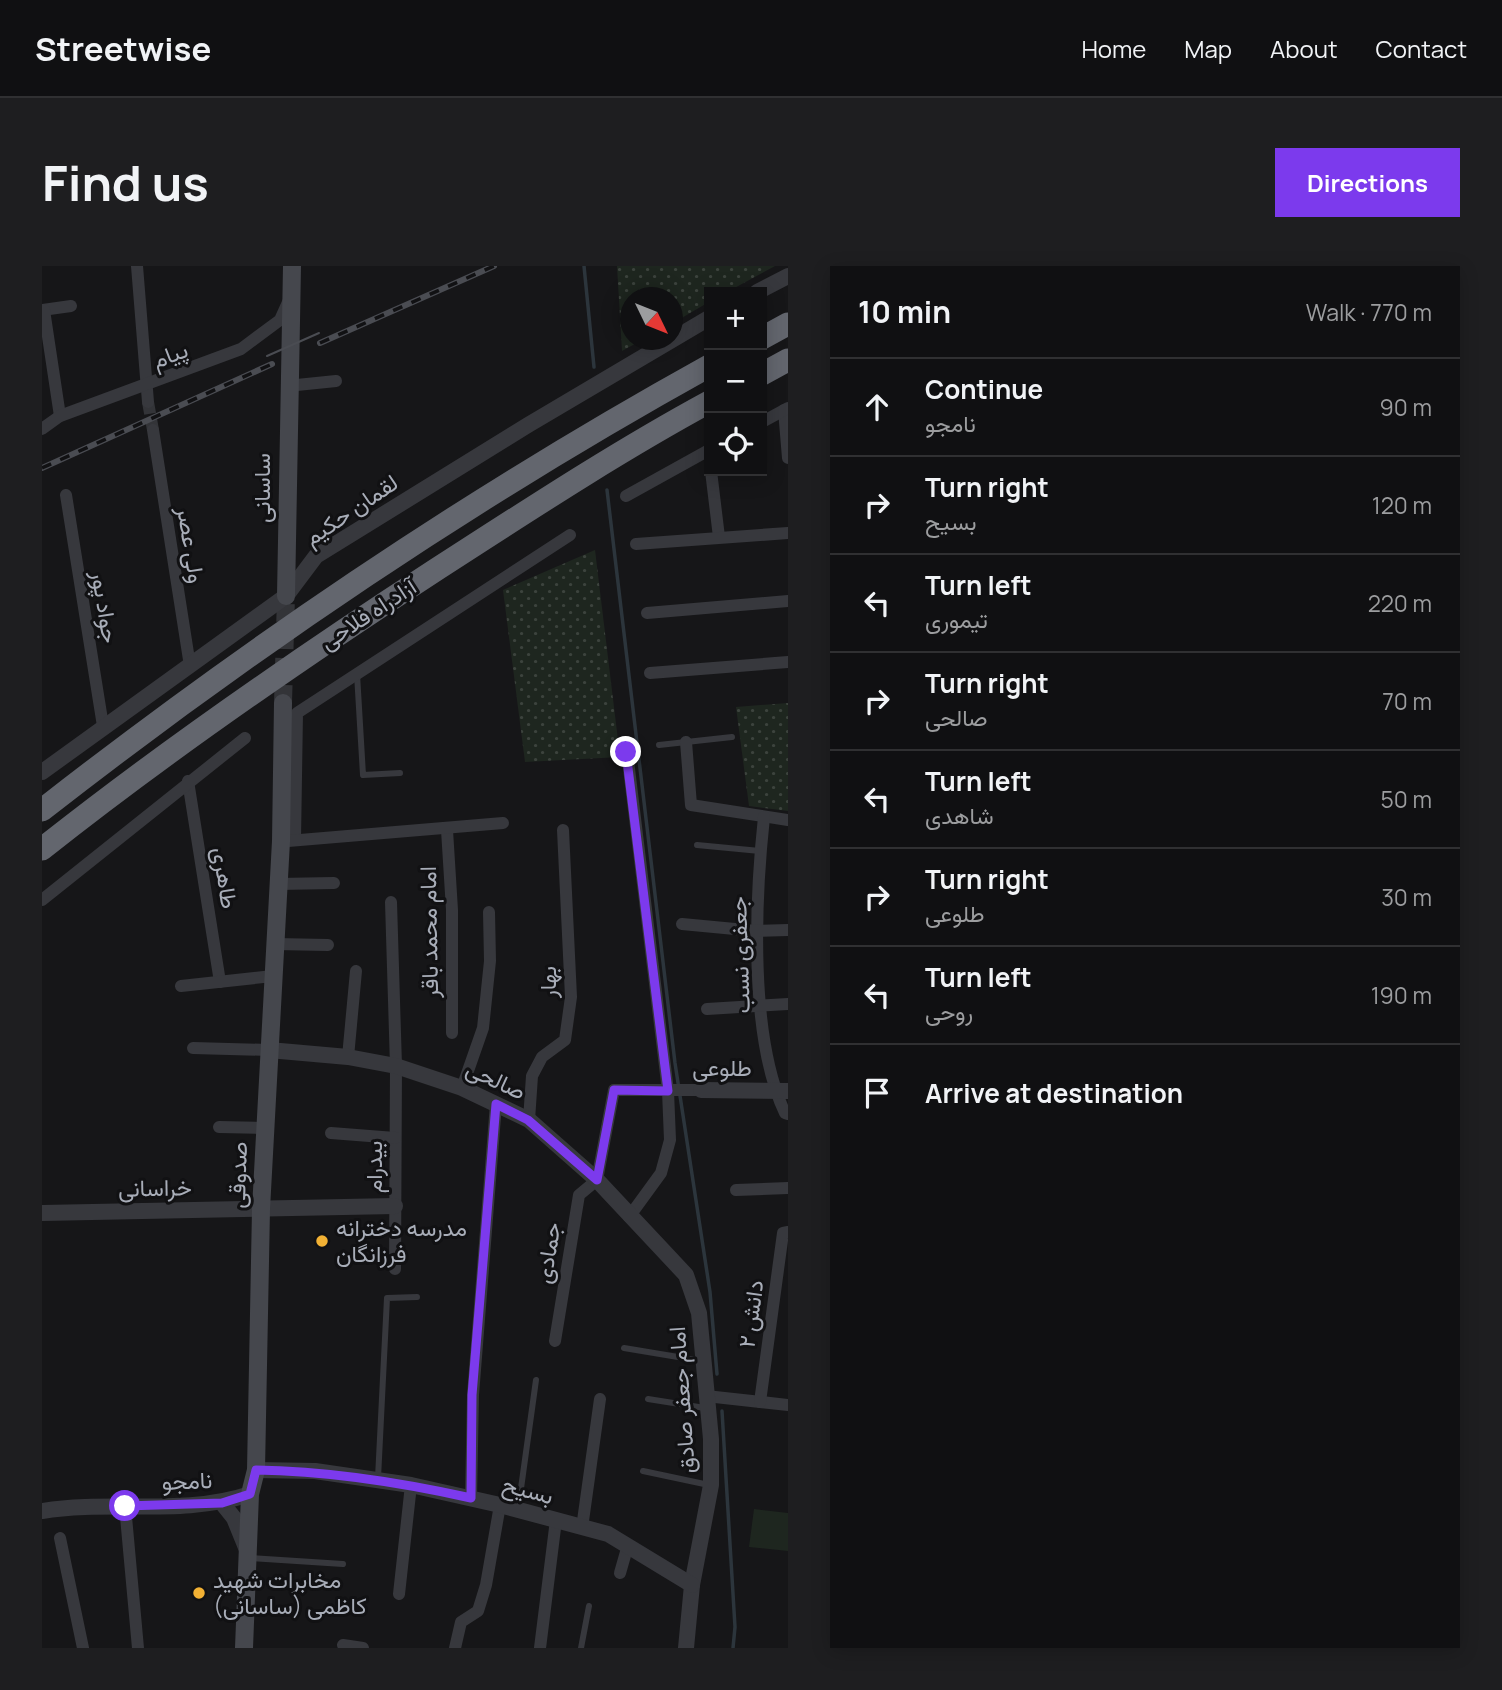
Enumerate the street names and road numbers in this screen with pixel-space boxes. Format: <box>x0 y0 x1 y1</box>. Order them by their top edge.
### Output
street label: پیام <box>147 333 193 376</box>
street label: ساسانی <box>245 453 277 523</box>
street label: لقمان حکیم <box>297 466 404 553</box>
street label: ولی عصر <box>170 503 214 585</box>
street label: جواد پور <box>83 567 128 646</box>
street label: آزادراه فلاحی <box>313 569 424 656</box>
street label: طاهری <box>205 845 247 911</box>
street label: امام محمد باقر <box>411 866 445 999</box>
street label: جعفری نسب <box>721 896 757 1014</box>
street label: بهار <box>531 966 563 999</box>
street label: صالحی <box>461 1051 532 1107</box>
street label: طلوعی <box>692 1051 752 1083</box>
street label: صدوقی <box>220 1141 254 1209</box>
street label: بیدرام <box>357 1141 389 1193</box>
street label: خراسانی <box>118 1170 192 1204</box>
street label: جمادی <box>526 1220 568 1286</box>
street label: دانش ۲ <box>729 1278 771 1350</box>
street label: امام جعفر صادق <box>660 1325 702 1475</box>
street label: نامجو <box>161 1463 213 1497</box>
street label: بسیح <box>499 1467 557 1512</box>

